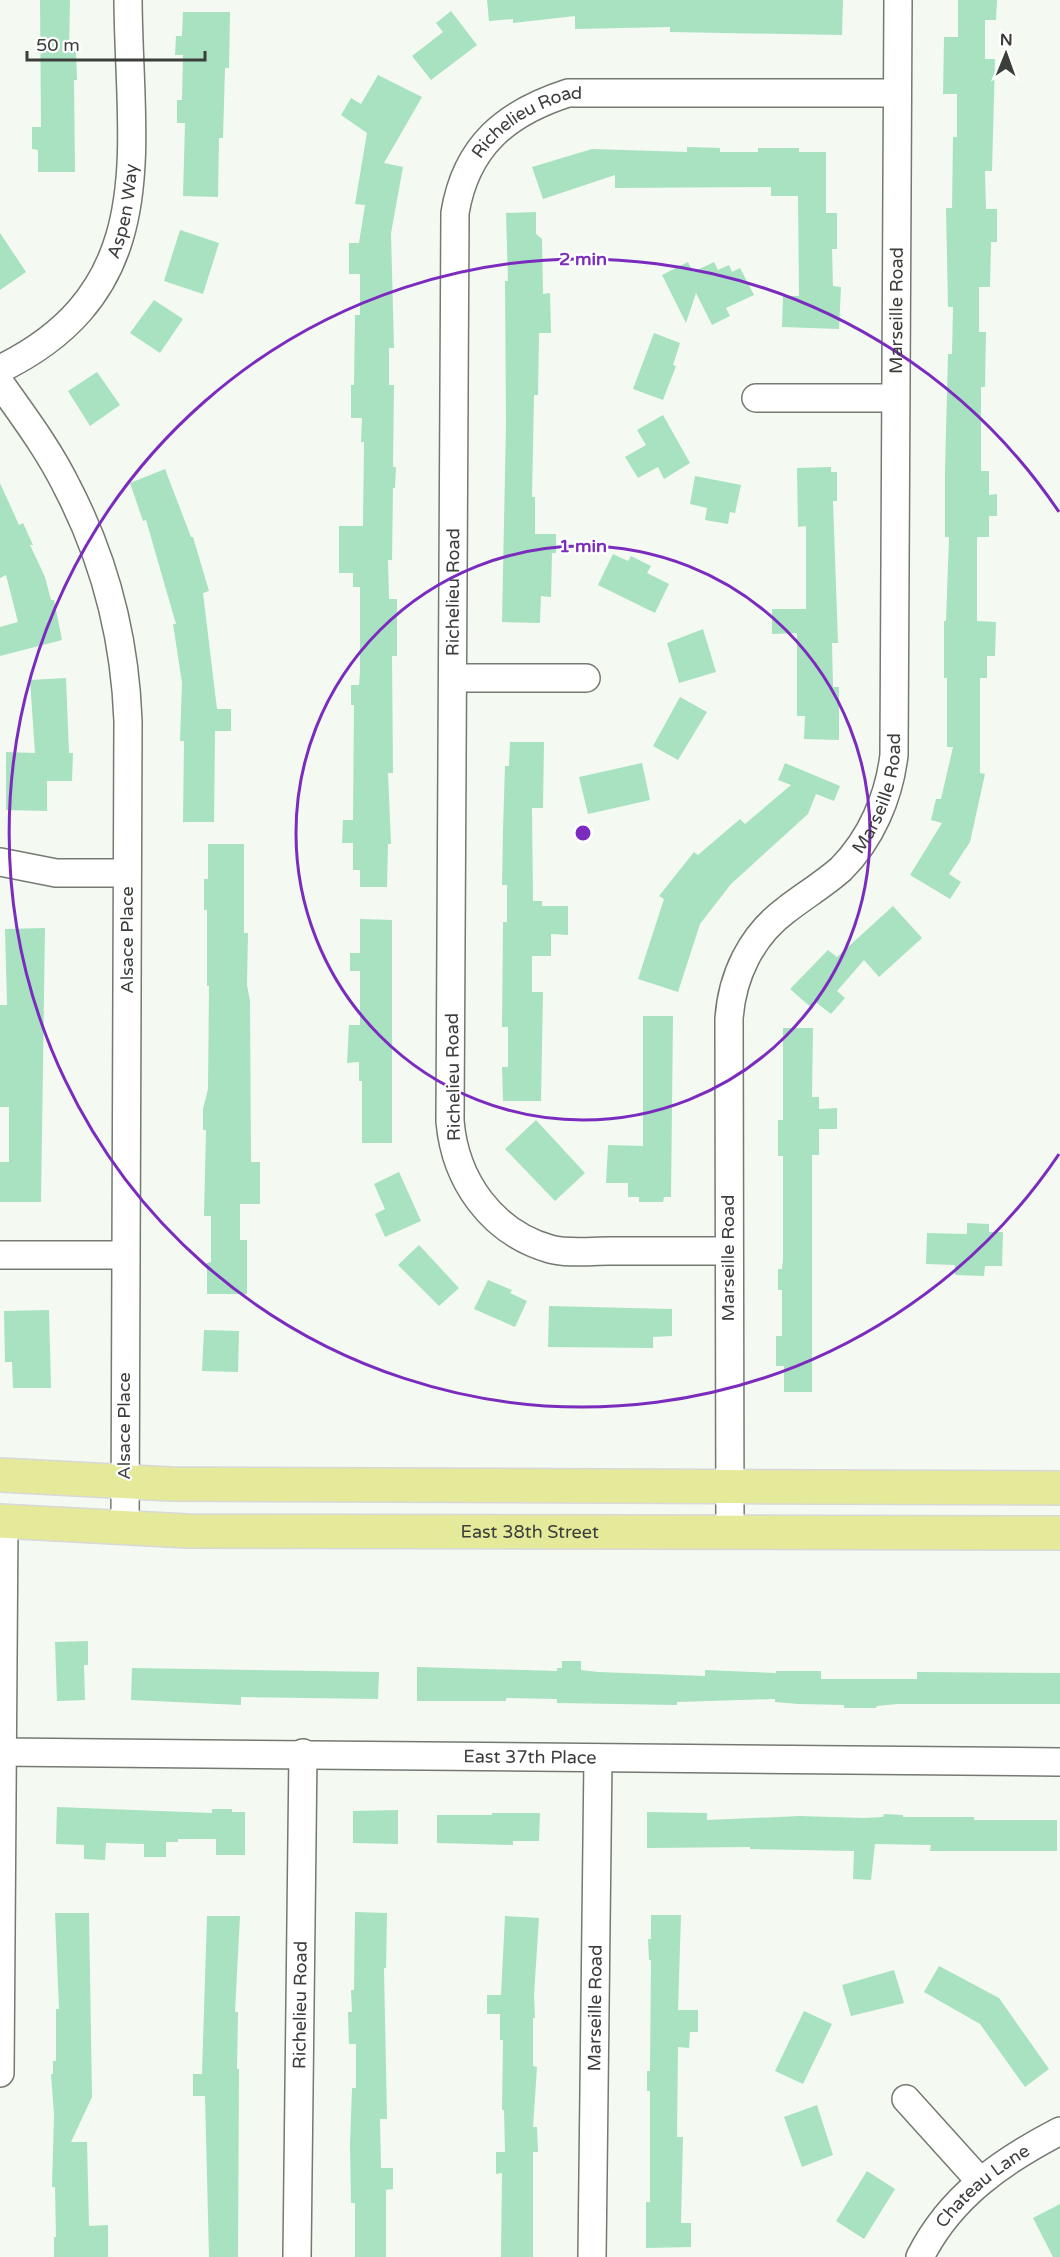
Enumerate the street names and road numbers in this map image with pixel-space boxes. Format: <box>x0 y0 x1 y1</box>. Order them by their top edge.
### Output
street label: Richelieu Road <box>467 82 582 162</box>
street label: Aspen Way <box>102 163 142 262</box>
street label: Marseille Road <box>885 247 908 374</box>
street label: Richelieu Road <box>442 528 464 656</box>
street label: Marseille Road <box>847 733 905 858</box>
street label: Alsace Place <box>116 886 138 994</box>
street label: Richelieu Road <box>441 1013 465 1141</box>
street label: Marseille Road <box>717 1195 739 1321</box>
street label: Alsace Place <box>113 1372 135 1480</box>
street label: East 38th Street <box>461 1521 599 1543</box>
street label: East 37th Place <box>463 1745 597 1769</box>
street label: Richelieu Road <box>288 1941 312 2069</box>
street label: Marseille Road <box>583 1944 607 2072</box>
street label: Chateau Lane <box>931 2139 1033 2232</box>

